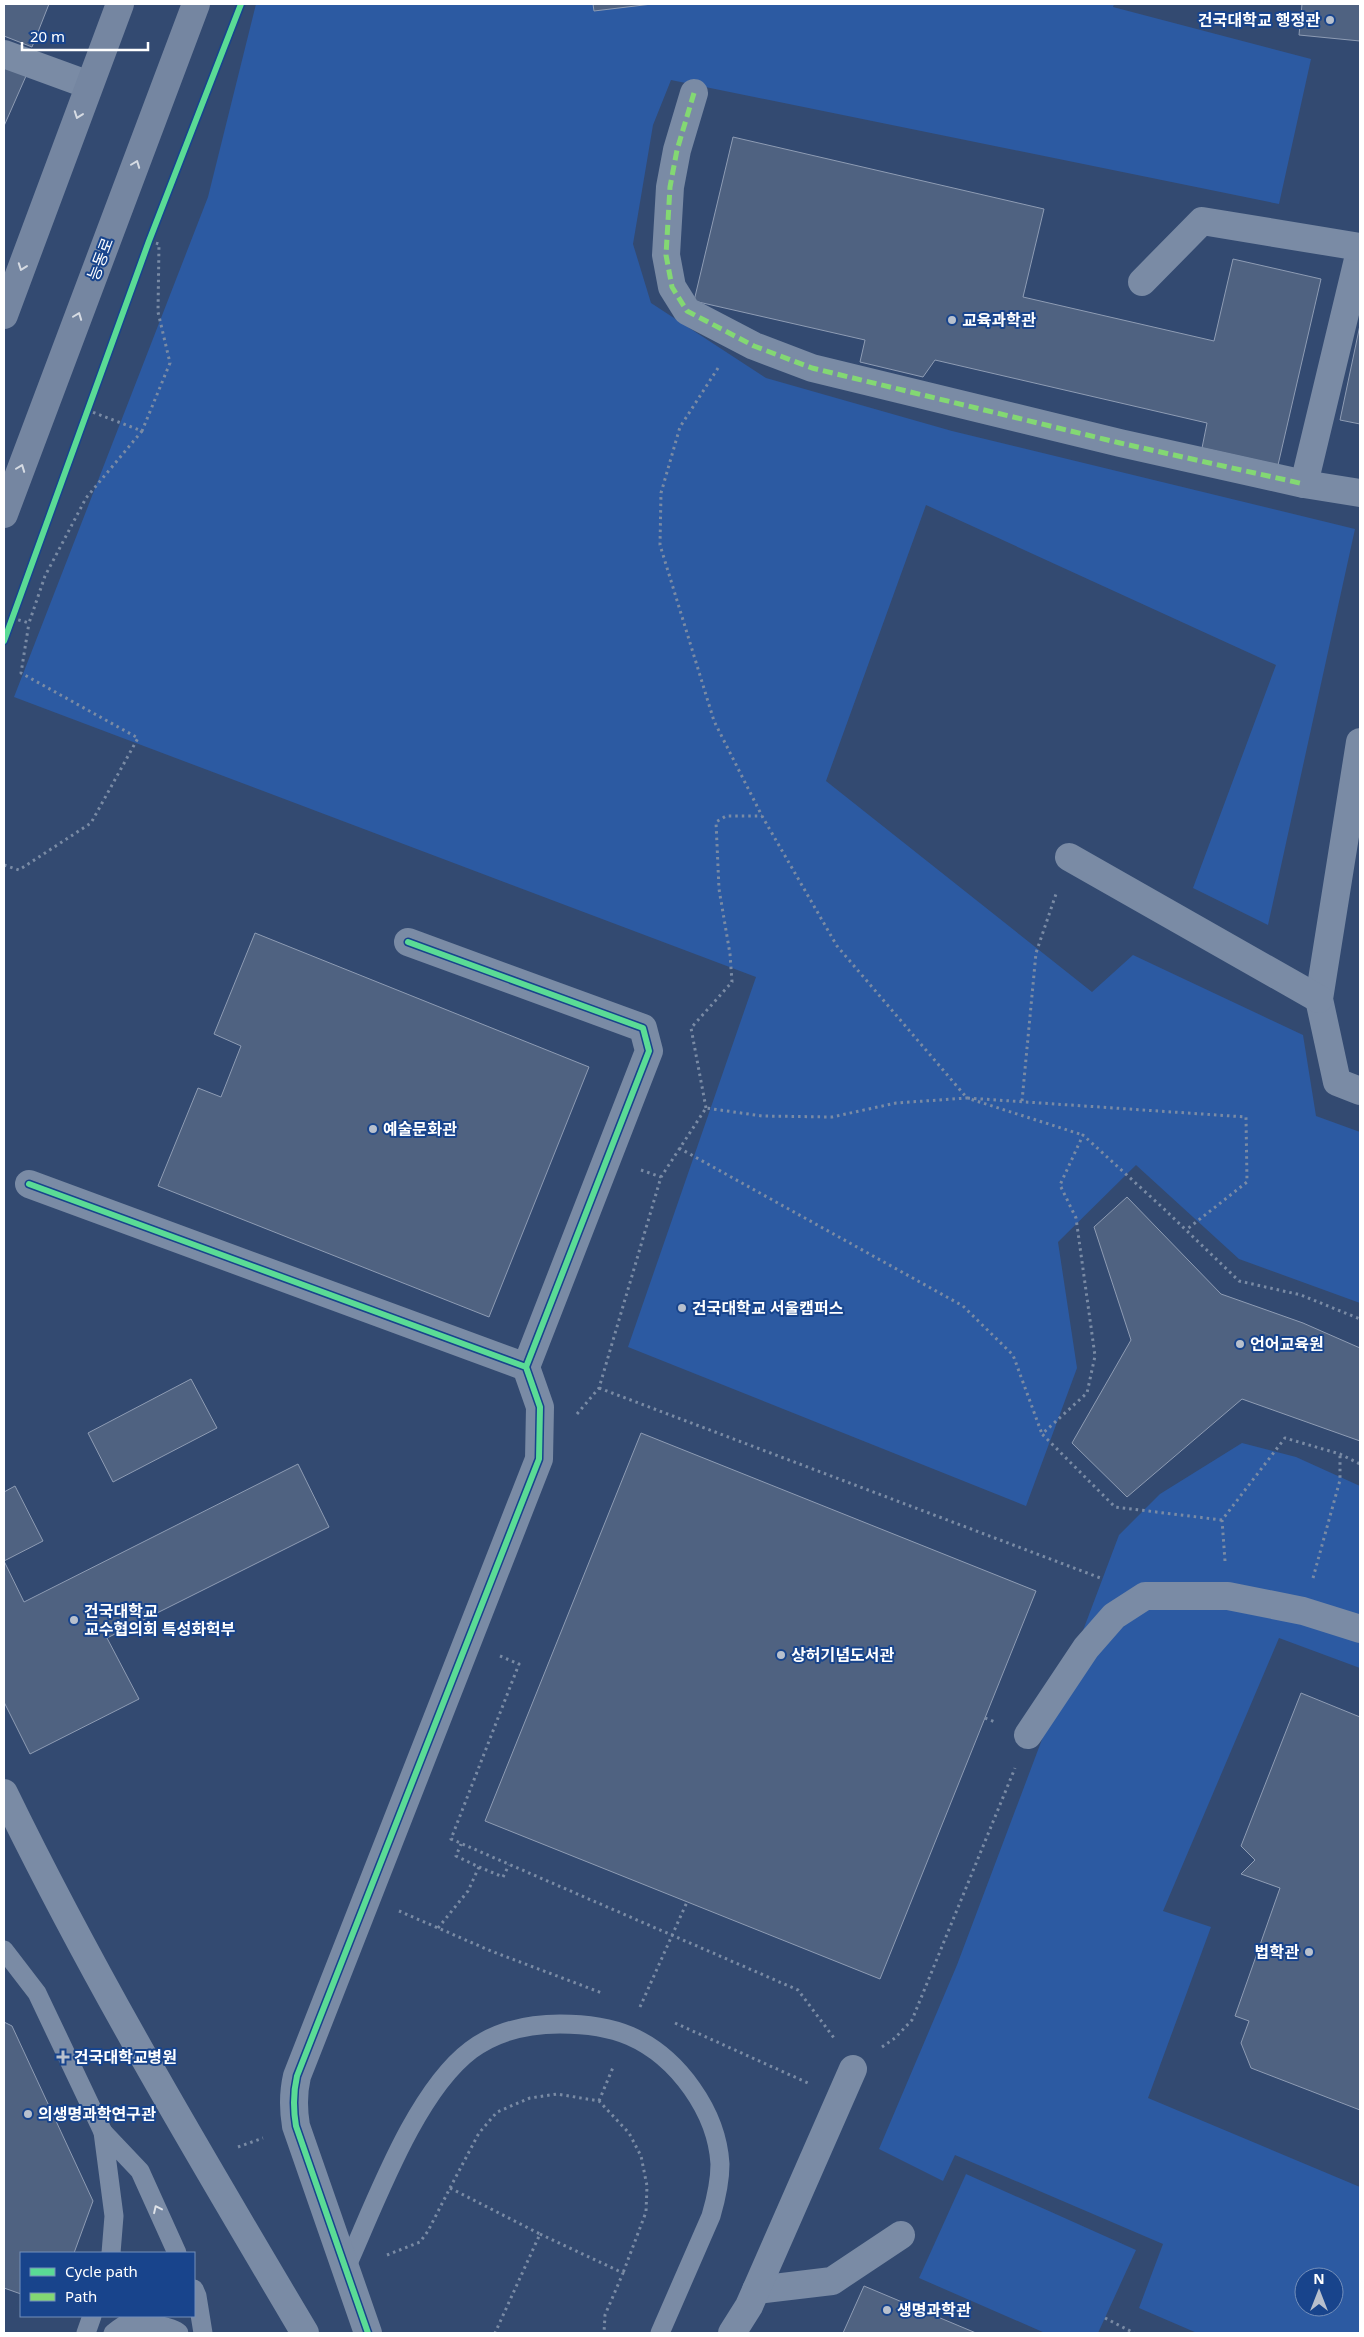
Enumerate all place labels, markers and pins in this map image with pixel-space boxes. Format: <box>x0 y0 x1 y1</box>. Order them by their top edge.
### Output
place label: 건국대학교 행정관 <box>1198 9 1320 31</box>
marker: 건국대학교 행정관 <box>1324 14 1336 26</box>
place label: 교육과학관 <box>962 309 1036 331</box>
marker: 교육과학관 <box>946 314 958 326</box>
place label: 예술문화관 <box>383 1118 457 1140</box>
marker: 예술문화관 <box>367 1123 379 1135</box>
place label: 건국대학교 서울캠퍼스 <box>692 1297 844 1319</box>
marker: 건국대학교 서울캠퍼스 <box>676 1302 688 1314</box>
place label: 언어교육원 <box>1250 1333 1324 1355</box>
marker: 언어교육원 <box>1234 1338 1246 1350</box>
place label: 건국대학교 교수협의회 특성화헉부 <box>84 1600 235 1640</box>
marker: 건국대학교 교수협의회 특성화헉부 <box>68 1614 80 1626</box>
place label: 상허기념도서관 <box>791 1644 894 1666</box>
marker: 상허기념도서관 <box>775 1649 787 1661</box>
place label: 법학관 <box>1255 1941 1299 1963</box>
marker: 법학관 <box>1303 1946 1315 1958</box>
place label: 건국대학교병원 <box>74 2046 177 2068</box>
marker: 건국대학교병원 <box>56 2050 70 2064</box>
place label: 의생명과학연구관 <box>38 2103 156 2125</box>
marker: 의생명과학연구관 <box>22 2108 34 2120</box>
place label: 생명과학관 <box>897 2299 971 2321</box>
marker: 생명과학관 <box>881 2304 893 2316</box>

